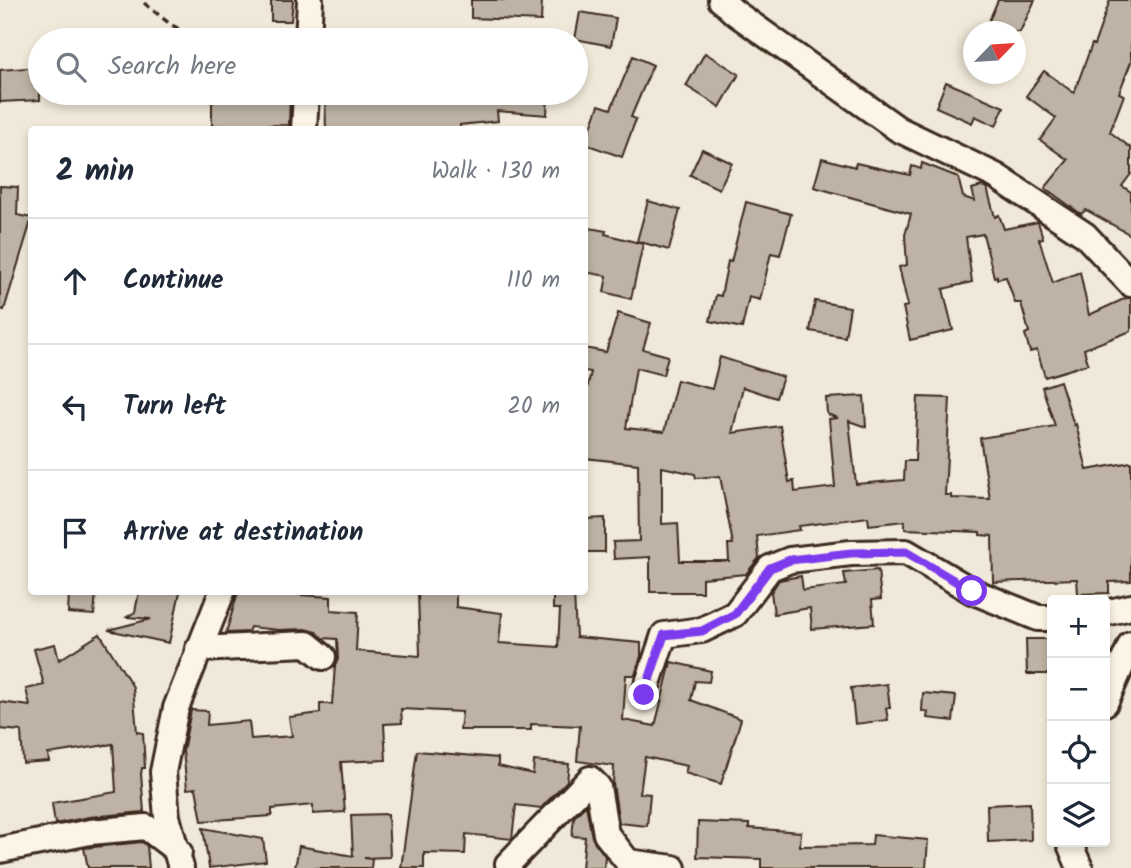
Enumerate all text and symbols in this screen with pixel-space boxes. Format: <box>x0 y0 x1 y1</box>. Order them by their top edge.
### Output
north arrow <box>963 21 1026 84</box>
search box <box>28 28 588 105</box>
text: Search here <box>108 46 236 88</box>
icon: search <box>52 48 90 86</box>
text: 2 min <box>56 148 134 196</box>
text: Walk · 130 m <box>432 154 560 190</box>
text: Continue <box>123 260 224 302</box>
icon: ahead <box>56 262 94 300</box>
text: 110 m <box>507 263 560 299</box>
text: Turn left <box>123 386 226 428</box>
icon: left <box>56 388 94 426</box>
text: 20 m <box>508 389 560 425</box>
text: Arrive at destination <box>123 512 363 554</box>
icon: arrive <box>56 514 94 552</box>
route start <box>956 575 987 606</box>
map controls <box>1047 595 1110 847</box>
button: + <box>1047 595 1110 658</box>
button: − <box>1047 658 1110 721</box>
route end <box>628 679 659 710</box>
button: locate <box>1047 721 1110 784</box>
button: layers <box>1047 784 1110 847</box>

